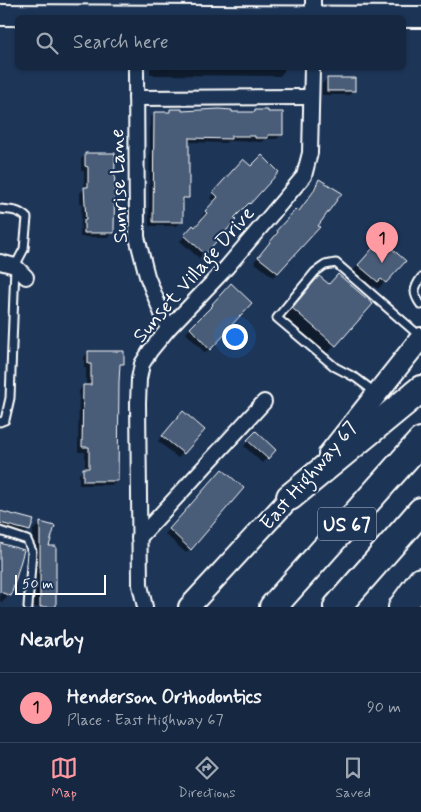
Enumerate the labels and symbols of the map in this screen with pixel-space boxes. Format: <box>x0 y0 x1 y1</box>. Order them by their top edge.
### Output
street label: Sunrise Lane <box>104 128 135 244</box>
street label: Sunset Village Drive <box>127 201 263 350</box>
pin: 1 <box>366 222 398 263</box>
your location <box>222 324 248 350</box>
street label: East Highway 67 <box>254 416 366 538</box>
road number: US 67 <box>318 508 376 540</box>
scale bar <box>15 572 106 595</box>

